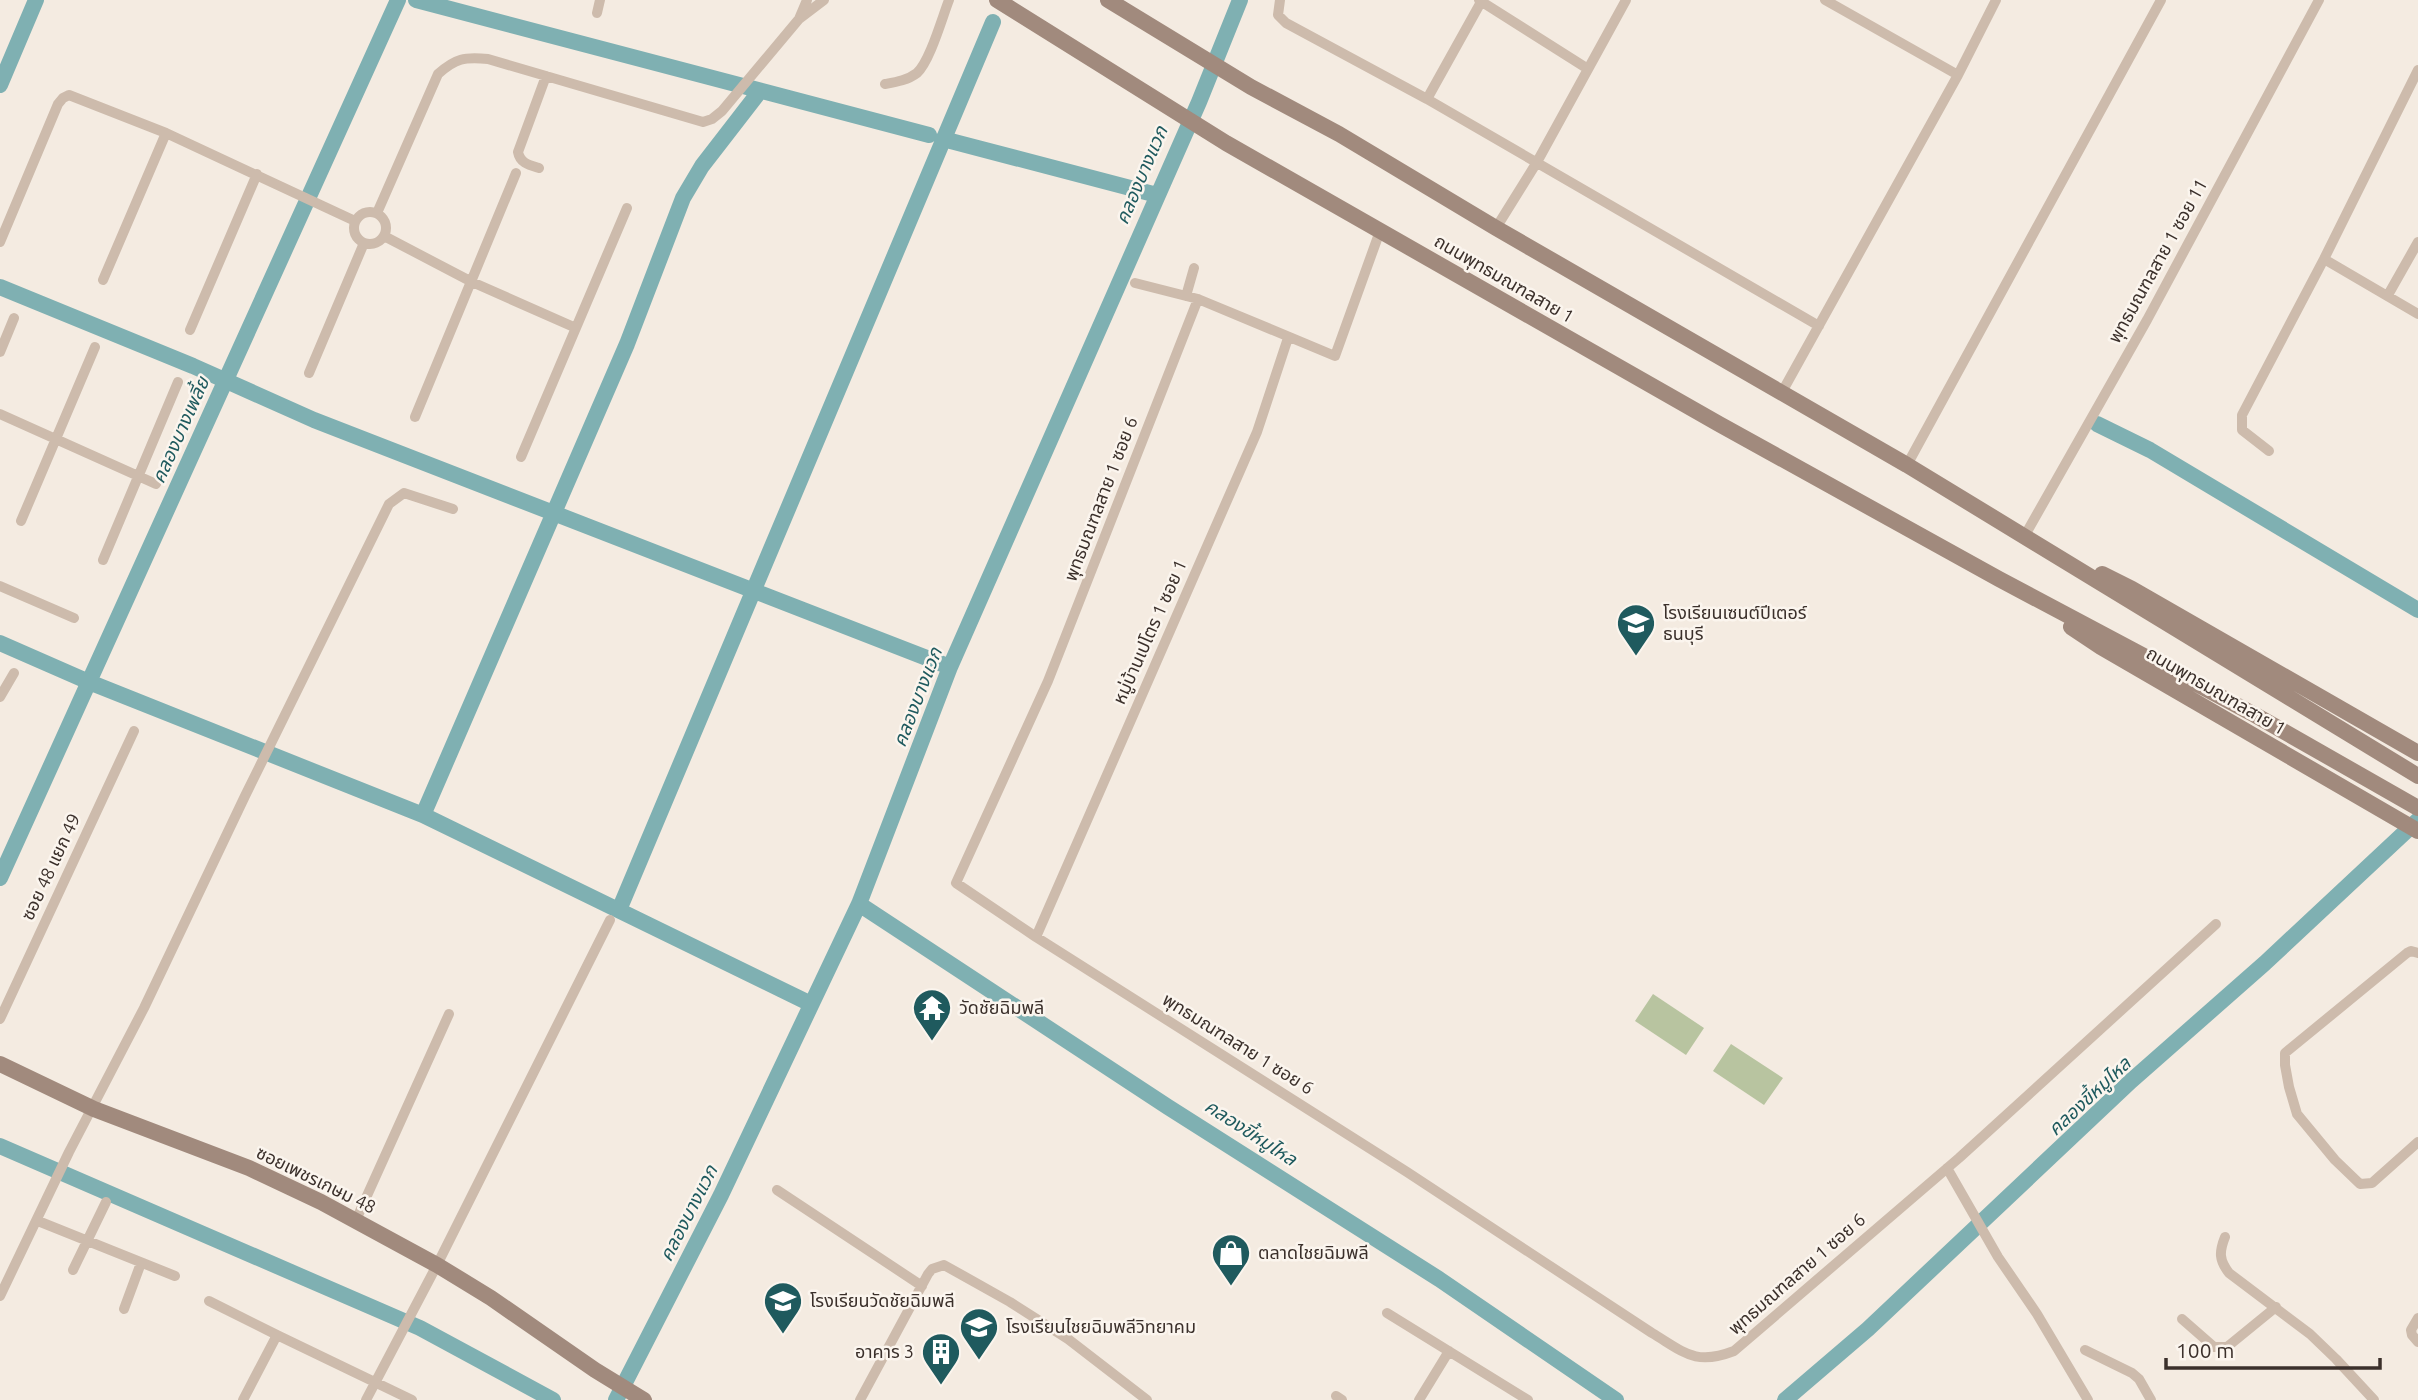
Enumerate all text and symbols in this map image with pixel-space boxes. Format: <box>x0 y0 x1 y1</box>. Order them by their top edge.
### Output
water label: คลองบางแวก <box>1110 122 1172 227</box>
street label: พุทธมณฑลสาย 1 ซอย 11 <box>2104 175 2212 347</box>
street label: ถนนพุทธมณฑลสาย 1 <box>1430 230 1578 328</box>
water label: คลองบางเพลี้ย <box>145 371 214 486</box>
street label: พุทธมณฑลสาย 1 ซอย 6 <box>1060 414 1142 584</box>
street label: หมู่บ้านเปโตร 1 ซอย 1 <box>1108 556 1193 708</box>
school or university icon: โรงเรียนเซนต์ปีเตอร์ ธนบุรี <box>1615 602 1657 657</box>
place label: โรงเรียนเซนต์ปีเตอร์ ธนบุรี <box>1663 602 1808 645</box>
street label: ถนนพุทธมณฑลสาย 1 <box>2142 642 2290 740</box>
water label: คลองบางแวก <box>888 644 946 750</box>
street label: ซอย 48 แยก 49 <box>17 810 83 923</box>
temple icon: วัดชัยฉิมพลี <box>911 987 953 1042</box>
street label: พุทธมณฑลสาย 1 ซอย 6 <box>1158 989 1318 1099</box>
place label: วัดชัยฉิมพลี <box>959 997 1044 1017</box>
water label: คลองขี้หมูไหล <box>2042 1050 2137 1141</box>
water label: คลองขี้หมูไหล <box>1200 1093 1303 1172</box>
street label: ซอยเพชรเกษม 48 <box>253 1142 379 1217</box>
water label: คลองบางแวก <box>655 1161 722 1264</box>
street label: พุทธมณฑลสาย 1 ซอย 6 <box>1724 1209 1870 1339</box>
shop icon: ตลาดไชยฉิมพลี <box>1210 1232 1252 1287</box>
place label: ตลาดไชยฉิมพลี <box>1258 1242 1369 1262</box>
school or university icon: โรงเรียนวัดชัยฉิมพลี <box>762 1280 804 1335</box>
place label: โรงเรียนวัดชัยฉิมพลี <box>810 1290 955 1310</box>
school or university icon: โรงเรียนไชยฉิมพลีวิทยาคม <box>958 1306 1000 1361</box>
place label: โรงเรียนไชยฉิมพลีวิทยาคม <box>1006 1316 1196 1336</box>
scale bar <box>2166 1326 2380 1370</box>
building icon: อาคาร 3 <box>920 1331 962 1386</box>
text: 100 m <box>2176 1338 2234 1362</box>
place label: อาคาร 3 <box>855 1341 914 1361</box>

